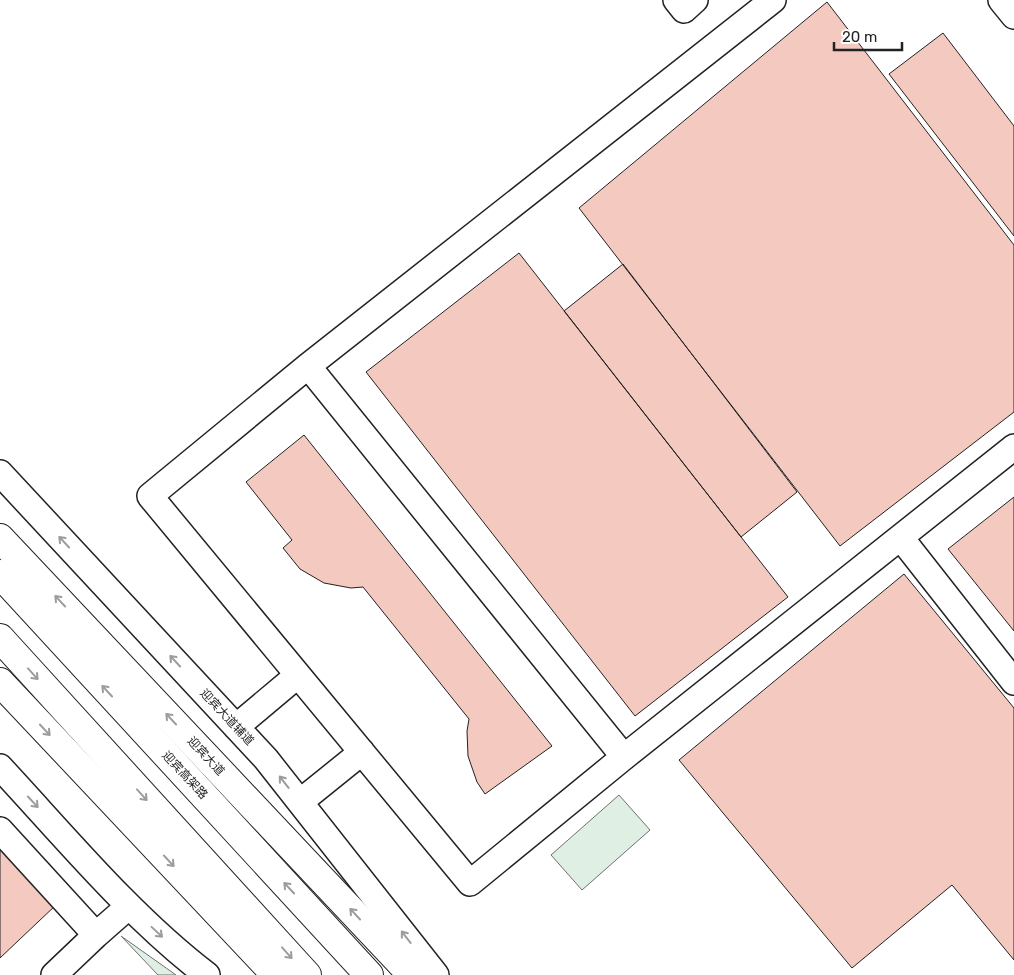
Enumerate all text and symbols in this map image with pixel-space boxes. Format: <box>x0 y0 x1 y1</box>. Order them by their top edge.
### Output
scale bar <box>834 20 902 52</box>
text: 20 m <box>842 28 877 46</box>
one-way arrow <box>58 536 70 549</box>
one-way arrow <box>54 595 66 607</box>
one-way arrow <box>169 655 181 668</box>
one-way arrow <box>27 668 39 681</box>
one-way arrow <box>101 684 113 697</box>
street label: 迎宾大道辅道 <box>197 686 257 748</box>
one-way arrow <box>165 713 177 726</box>
one-way arrow <box>39 724 51 736</box>
street label: 迎宾大道 <box>185 734 227 778</box>
street label: 迎宾高架路 <box>159 748 211 802</box>
one-way arrow <box>278 776 289 789</box>
one-way arrow <box>136 788 148 801</box>
one-way arrow <box>27 796 39 809</box>
one-way arrow <box>163 855 175 867</box>
one-way arrow <box>283 881 295 894</box>
one-way arrow <box>349 908 361 920</box>
one-way arrow <box>151 926 164 938</box>
one-way arrow <box>401 931 412 944</box>
one-way arrow <box>281 947 293 960</box>

